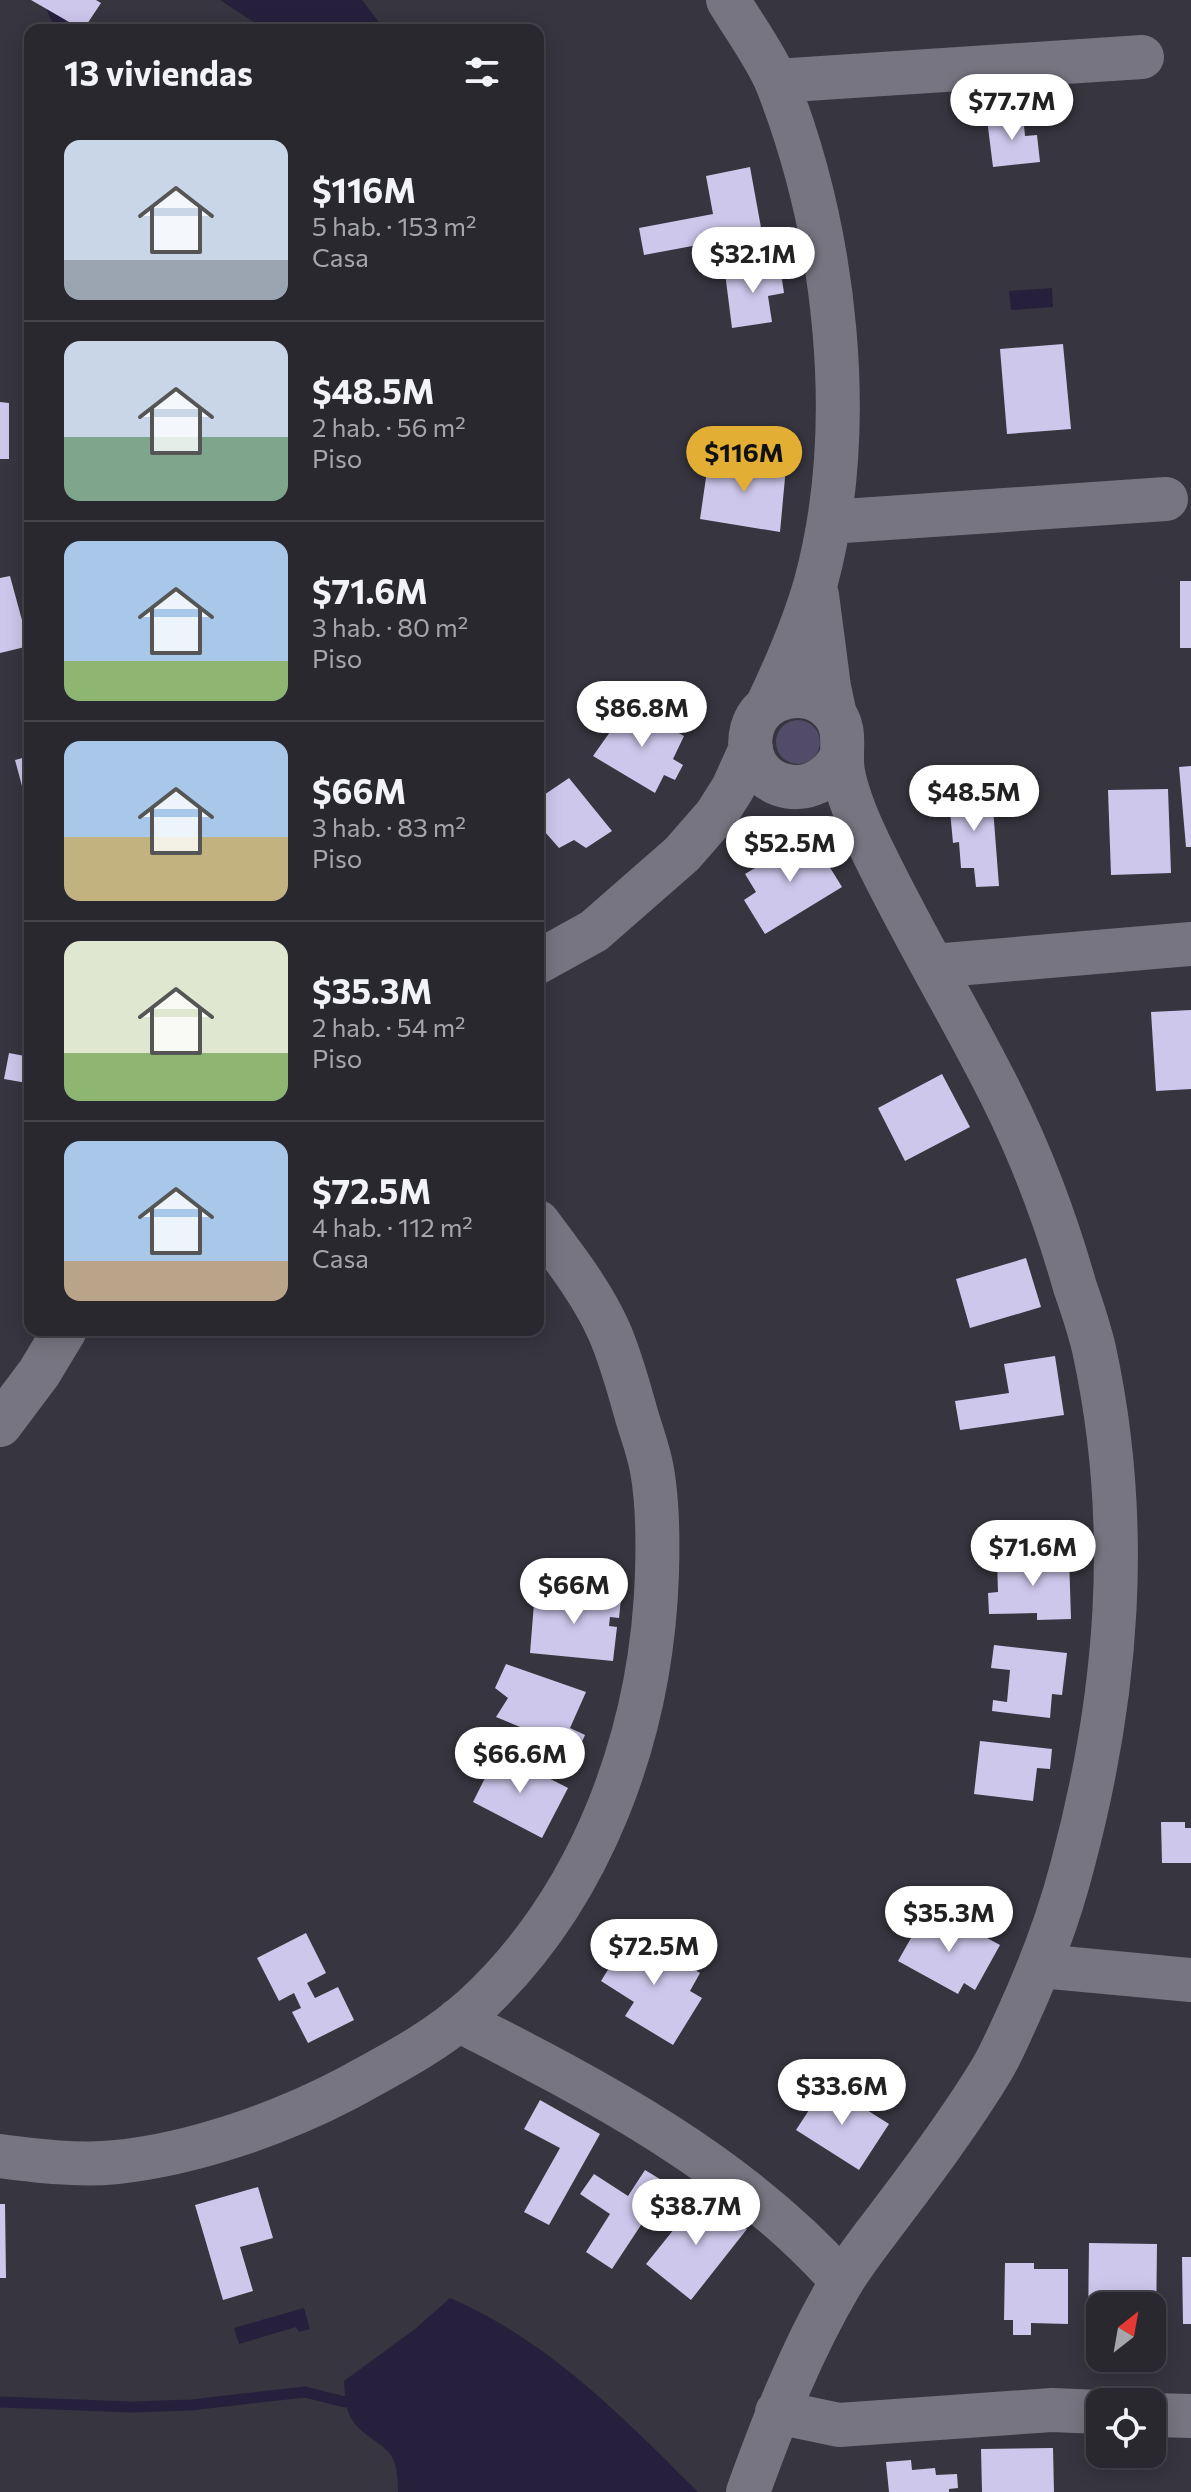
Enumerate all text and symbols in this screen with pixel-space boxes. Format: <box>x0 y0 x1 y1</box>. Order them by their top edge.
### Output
icon: filters <box>460 50 504 94</box>
text: 13 viviendas <box>64 51 253 93</box>
pin: $77.7M <box>947 74 1077 142</box>
text: $77.7M <box>968 84 1056 115</box>
text: $116M <box>312 168 416 210</box>
icon: home <box>128 172 224 268</box>
text: 5 hab. · 153 m² <box>312 210 476 241</box>
pin: $32.1M <box>688 227 818 295</box>
text: $32.1M <box>710 237 796 268</box>
text: Casa <box>312 241 369 272</box>
text: $48.5M <box>312 369 435 411</box>
icon: home <box>128 373 224 469</box>
text: 2 hab. · 56 m² <box>312 411 466 442</box>
pin: $116M <box>688 426 800 494</box>
text: $116M <box>704 436 784 467</box>
text: Piso <box>312 442 362 473</box>
text: $71.6M <box>312 569 428 611</box>
icon: home <box>128 573 224 669</box>
text: 3 hab. · 80 m² <box>312 611 468 642</box>
text: Piso <box>312 642 362 673</box>
pin: $86.8M <box>577 681 707 749</box>
text: $86.8M <box>595 691 689 722</box>
pin: $48.5M <box>909 765 1039 833</box>
text: $66M <box>312 769 406 811</box>
icon: home <box>128 773 224 869</box>
text: $48.5M <box>927 775 1021 806</box>
text: 3 hab. · 83 m² <box>312 811 466 842</box>
pin: $52.5M <box>725 816 855 884</box>
text: $52.5M <box>744 826 836 857</box>
text: Piso <box>312 842 362 873</box>
text: $35.3M <box>312 969 432 1011</box>
icon: home <box>128 973 224 1069</box>
text: 2 hab. · 54 m² <box>312 1011 466 1042</box>
text: Piso <box>312 1042 362 1073</box>
text: $72.5M <box>312 1169 431 1211</box>
icon: home <box>128 1173 224 1269</box>
text: 4 hab. · 112 m² <box>312 1211 473 1242</box>
text: Casa <box>312 1242 369 1273</box>
pin: $71.6M <box>968 1520 1098 1588</box>
text: $71.6M <box>989 1530 1077 1561</box>
pin: $66M <box>527 1558 621 1626</box>
text: $66M <box>538 1568 610 1599</box>
pin: $66.6M <box>455 1727 585 1795</box>
text: $66.6M <box>473 1737 567 1768</box>
pin: $35.3M <box>884 1886 1014 1954</box>
text: $35.3M <box>903 1896 995 1927</box>
pin: $72.5M <box>589 1919 719 1987</box>
text: $72.5M <box>608 1929 700 1960</box>
pin: $33.6M <box>777 2059 907 2127</box>
text: $33.6M <box>796 2069 888 2100</box>
pin: $38.7M <box>631 2179 761 2247</box>
text: $38.7M <box>650 2189 742 2220</box>
north arrow <box>1086 2292 1166 2372</box>
map controls <box>1086 2292 1166 2468</box>
button: locate <box>1086 2388 1166 2468</box>

